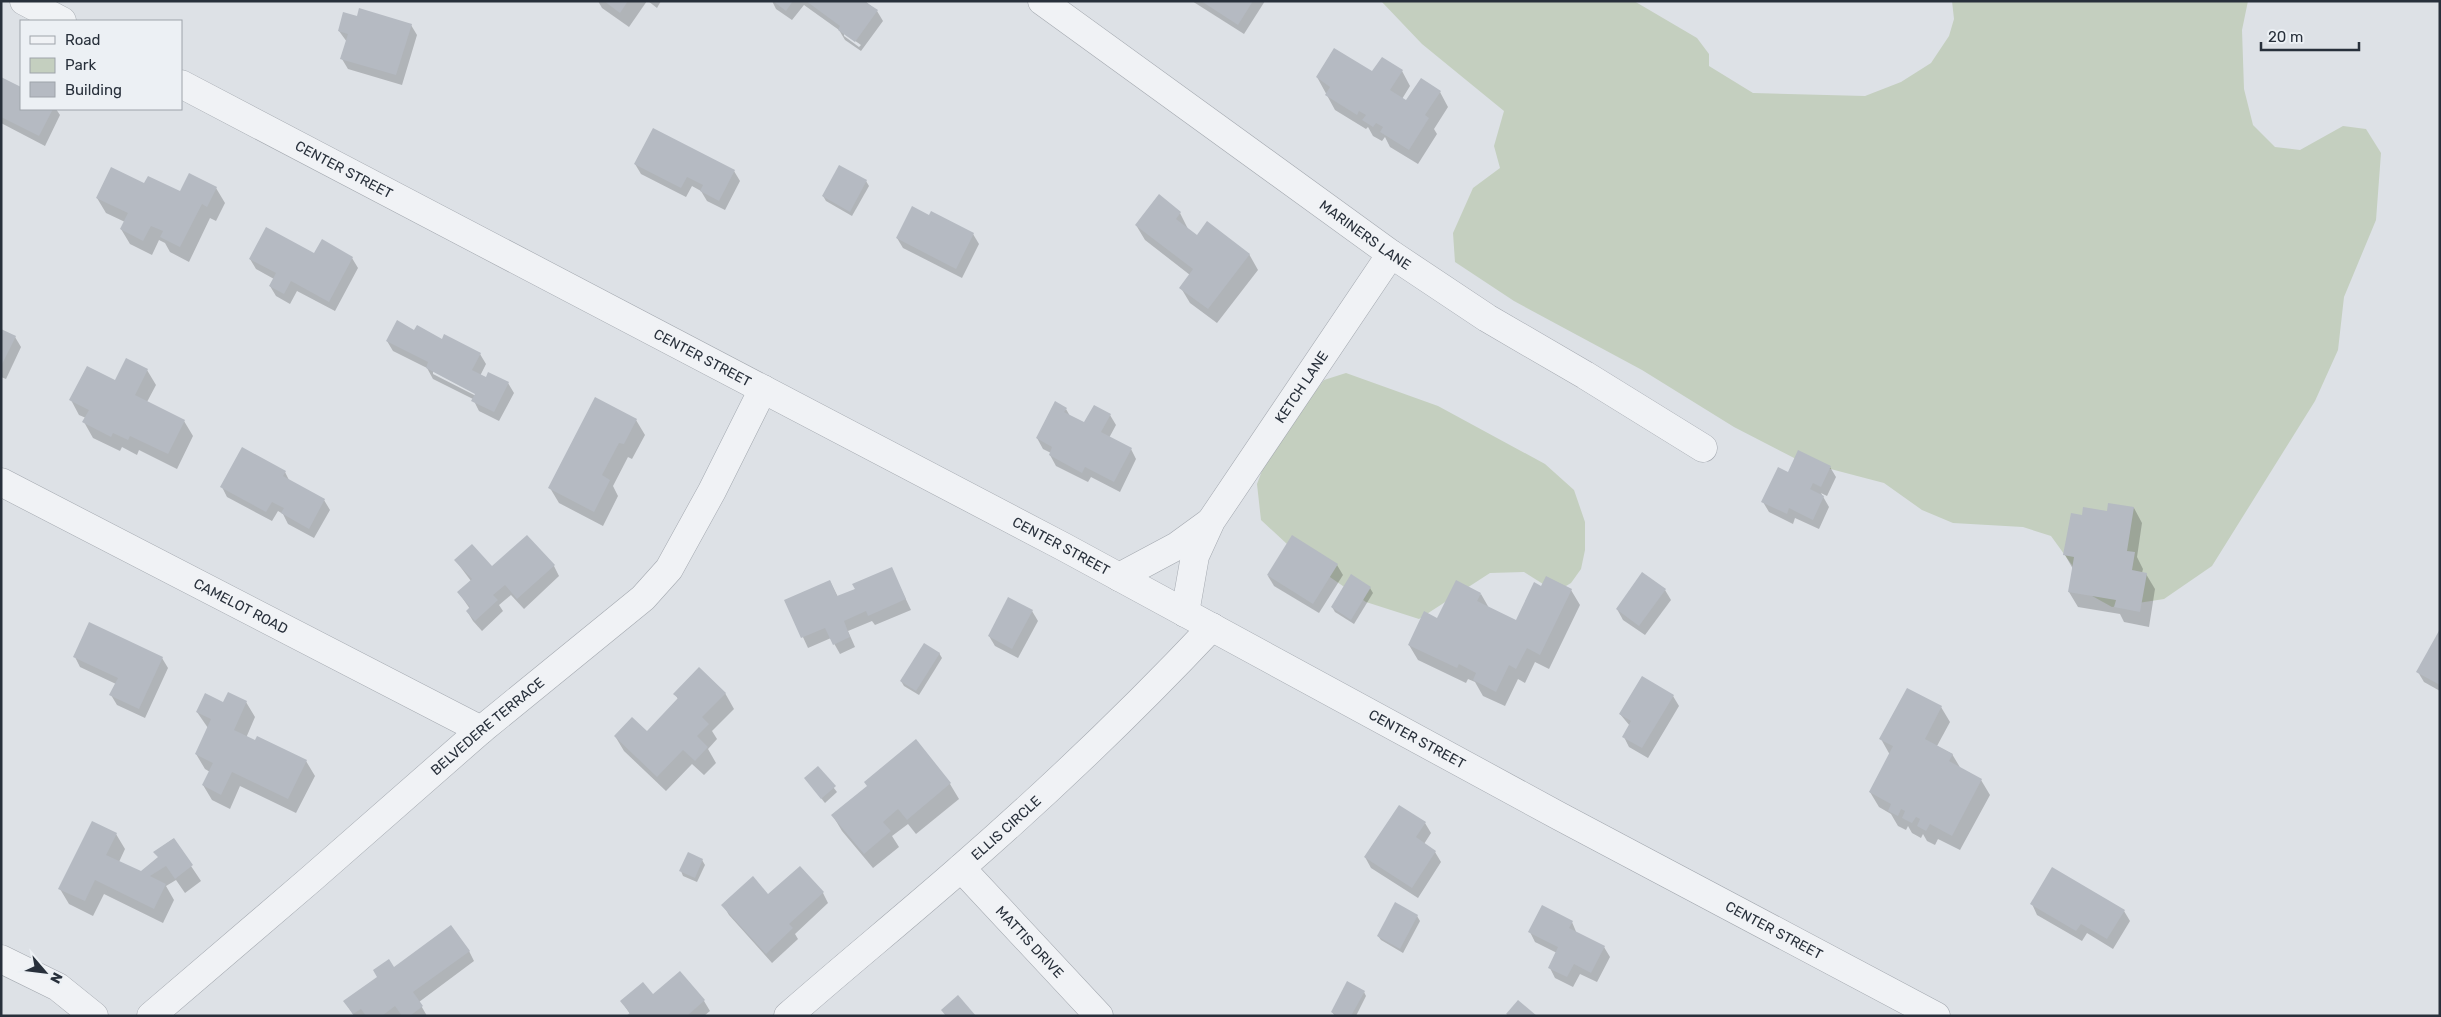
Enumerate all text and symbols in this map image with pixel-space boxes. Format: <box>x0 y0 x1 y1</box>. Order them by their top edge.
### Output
legend <box>20 20 182 110</box>
scale bar <box>2261 20 2358 52</box>
text: 20 m <box>2268 28 2303 46</box>
text: Road <box>65 31 101 49</box>
text: Park <box>65 56 96 74</box>
text: Building <box>65 81 122 99</box>
street label: CENTER STREET <box>292 137 395 202</box>
street label: MARINERS LANE <box>1316 197 1414 274</box>
street label: CENTER STREET <box>651 325 754 391</box>
street label: KETCH LANE <box>1272 348 1332 426</box>
street label: CENTER STREET <box>1009 513 1112 579</box>
street label: CAMELOT ROAD <box>191 575 291 638</box>
street label: BELVEDERE TERRACE <box>427 674 548 779</box>
street label: CENTER STREET <box>1366 706 1468 773</box>
street label: ELLIS CIRCLE <box>968 792 1045 864</box>
street label: CENTER STREET <box>1722 898 1826 963</box>
street label: MATTIS DRIVE <box>992 903 1067 982</box>
north arrow <box>20 947 70 997</box>
text: N <box>46 969 66 986</box>

